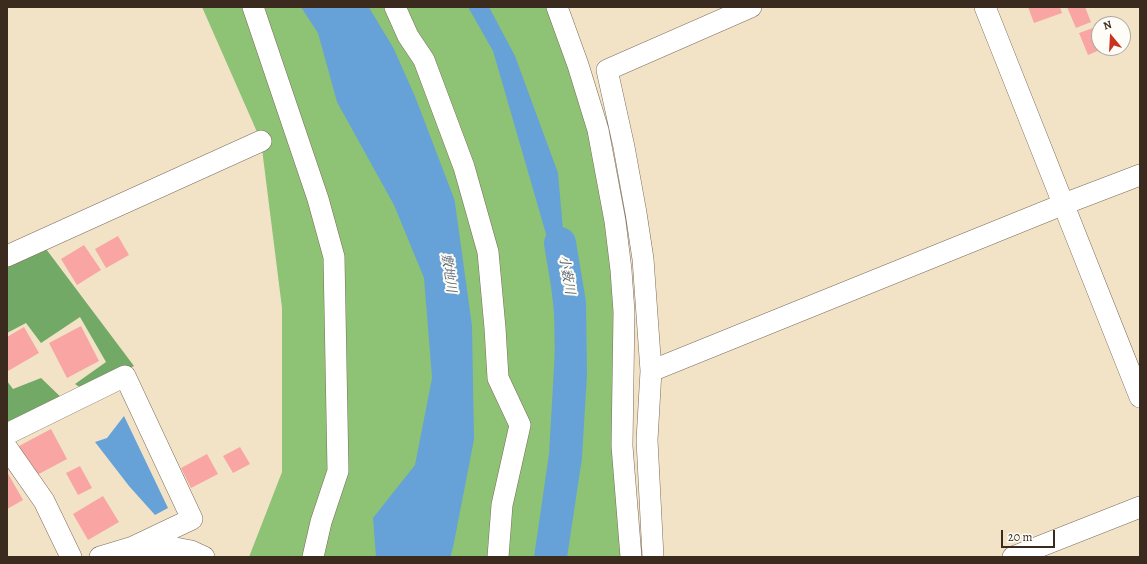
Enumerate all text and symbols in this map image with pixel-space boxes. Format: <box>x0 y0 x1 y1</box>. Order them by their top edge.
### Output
north arrow <box>1091 16 1131 56</box>
text: N <box>1101 17 1114 33</box>
water label: 敷地川 <box>438 253 458 293</box>
water label: 小薮川 <box>555 254 577 296</box>
scale bar <box>1003 522 1057 548</box>
text: 20 m <box>1008 529 1032 545</box>

